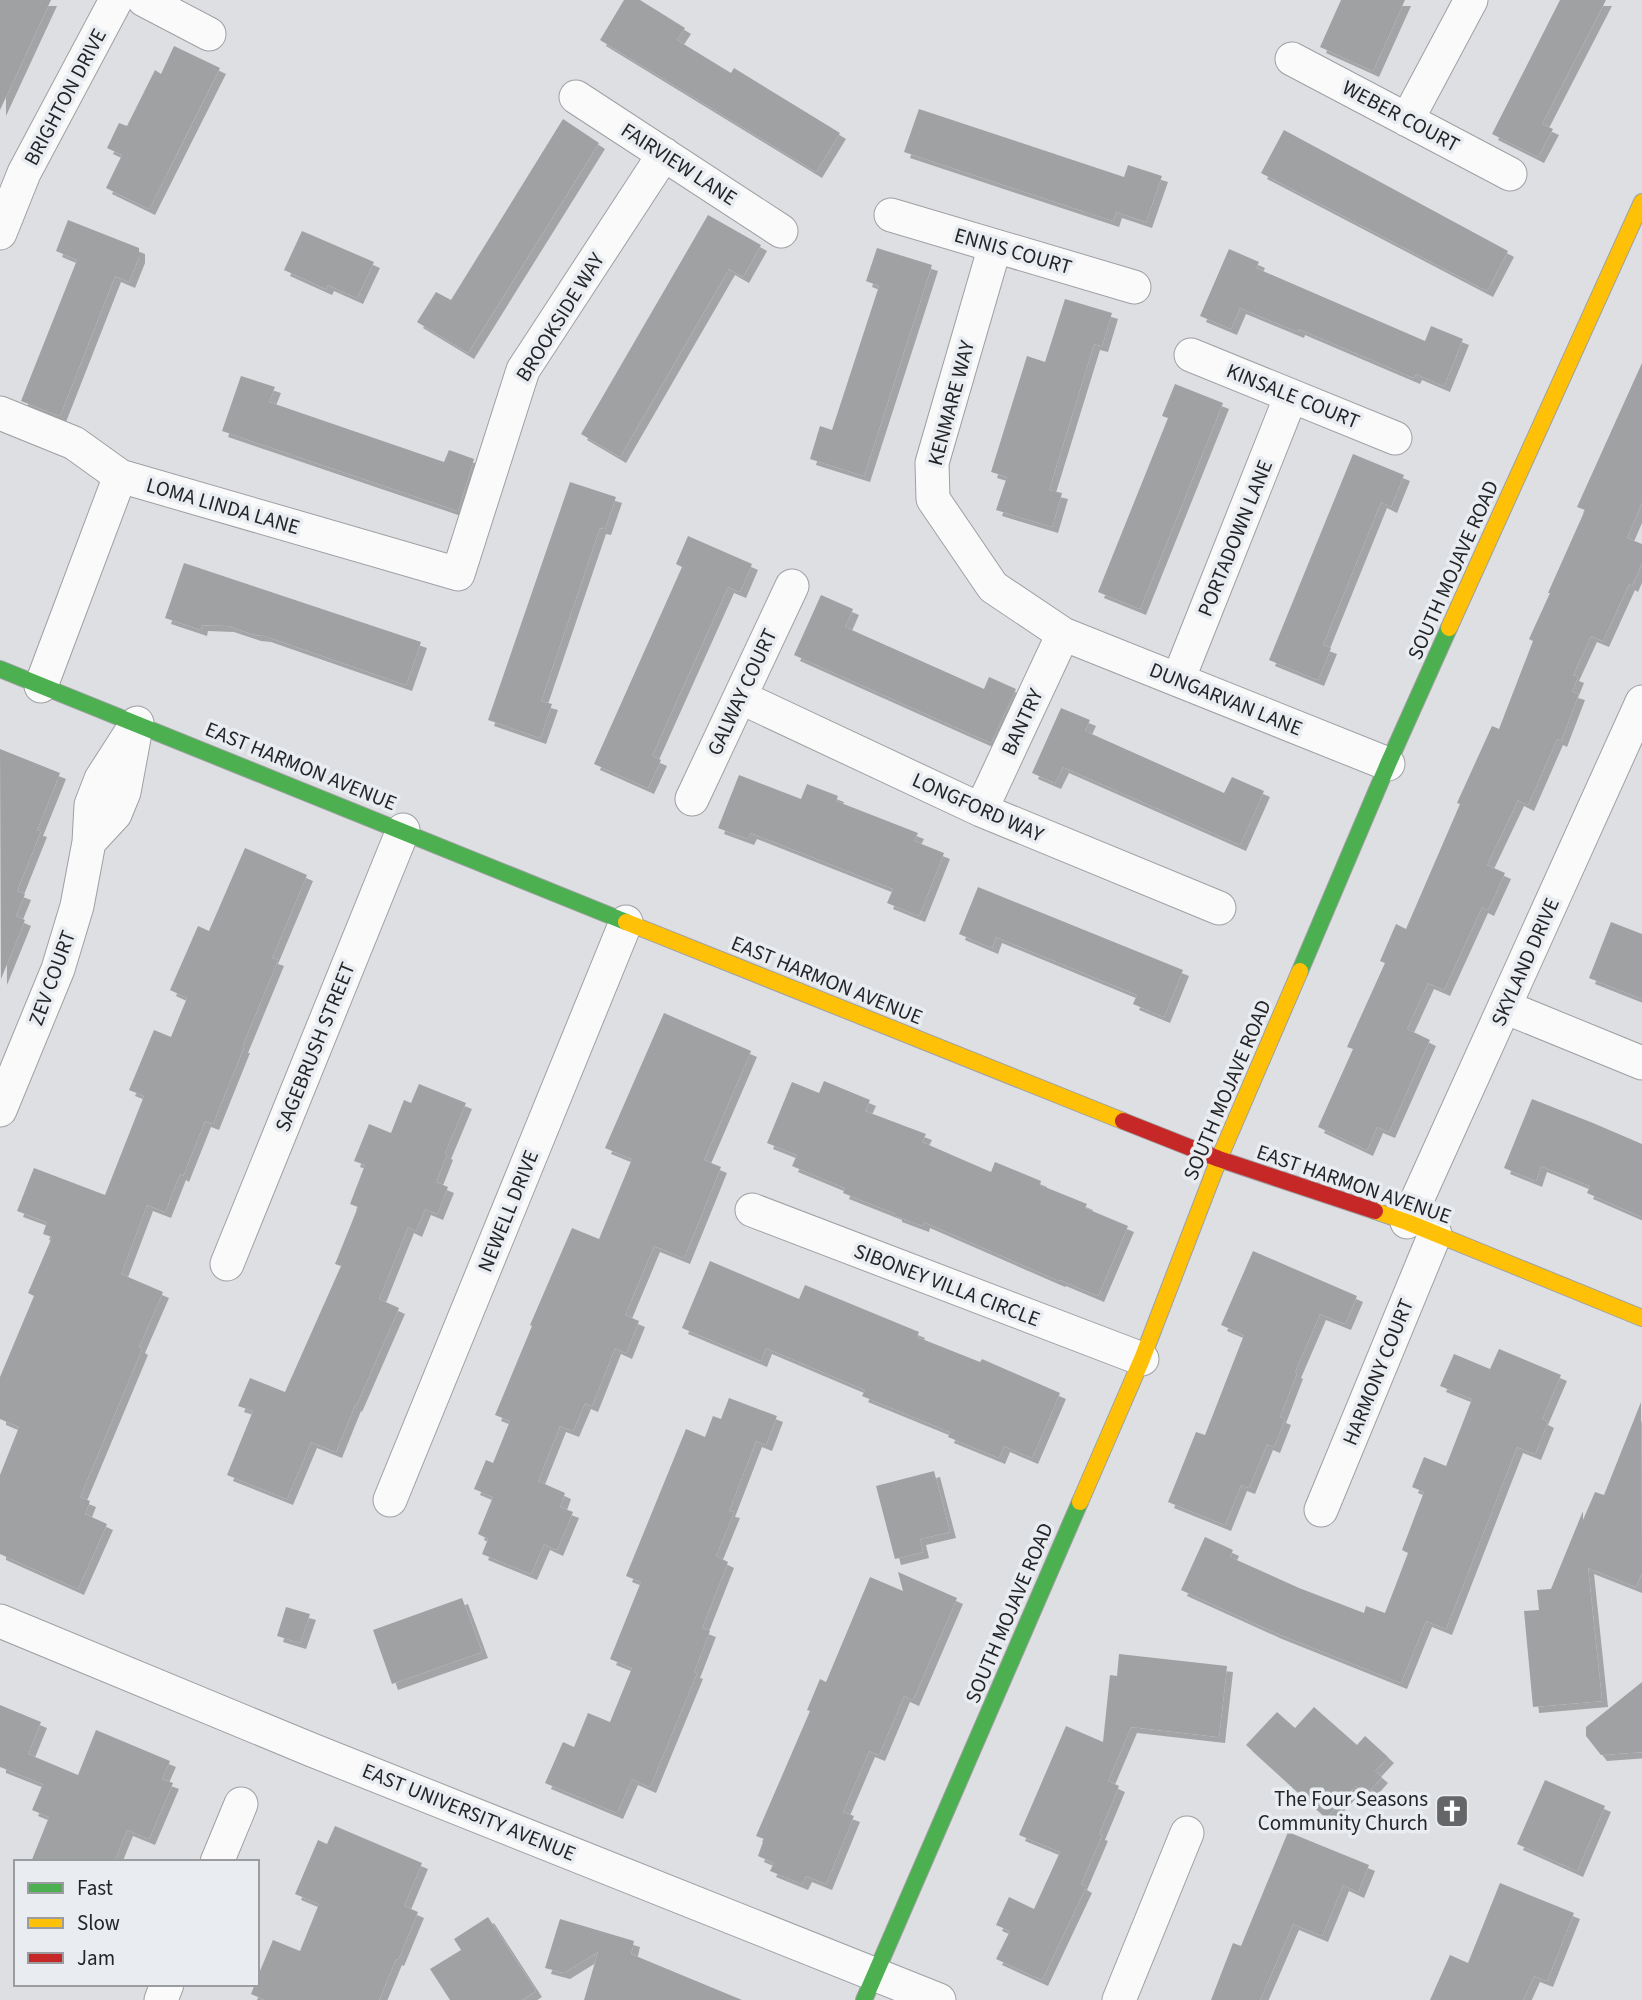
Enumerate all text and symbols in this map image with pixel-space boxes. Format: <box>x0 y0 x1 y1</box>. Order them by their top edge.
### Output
street label: BRIGHTON DRIVE <box>16 23 114 171</box>
street label: WEBER COURT <box>1337 72 1465 160</box>
street label: FAIRVIEW LANE <box>615 115 743 213</box>
street label: ENNIS COURT <box>951 220 1075 282</box>
street label: BROOKSIDE WAY <box>508 246 612 387</box>
street label: KENMARE WAY <box>920 336 982 469</box>
street label: KINSALE COURT <box>1222 356 1364 436</box>
street label: PORTADOWN LANE <box>1190 455 1280 621</box>
street label: LOMA LINDA LANE <box>143 470 303 542</box>
street label: SOUTH MOJAVE ROAD <box>1400 476 1506 664</box>
street label: GALWAY COURT <box>699 624 785 760</box>
street label: DUNGARVAN LANE <box>1145 655 1307 743</box>
street label: BANTRY <box>994 683 1051 760</box>
street label: EAST HARMON AVENUE <box>201 714 401 818</box>
street label: LONGFORD WAY <box>908 765 1049 850</box>
street label: SKYLAND DRIVE <box>1483 893 1567 1031</box>
street label: ZEV COURT <box>21 926 83 1030</box>
street label: EAST HARMON AVENUE <box>727 928 927 1032</box>
street label: SAGEBRUSH STREET <box>267 958 363 1136</box>
street label: SOUTH MOJAVE ROAD <box>1175 995 1279 1185</box>
street label: EAST HARMON AVENUE <box>1253 1137 1455 1231</box>
street label: NEWELL DRIVE <box>470 1146 546 1276</box>
street label: SIBONEY VILLA CIRCLE <box>850 1236 1044 1334</box>
street label: HARMONY COURT <box>1335 1294 1421 1450</box>
street label: SOUTH MOJAVE ROAD <box>957 1518 1061 1708</box>
street label: EAST UNIVERSITY AVENUE <box>358 1755 580 1869</box>
place label: The Four Seasons Community Church <box>1258 1784 1428 1838</box>
church icon: The Four Seasons Community Church <box>1433 1792 1471 1830</box>
legend <box>14 1860 259 1986</box>
text: Fast <box>77 1873 113 1903</box>
text: Slow <box>77 1908 120 1938</box>
text: Jam <box>77 1943 115 1973</box>

